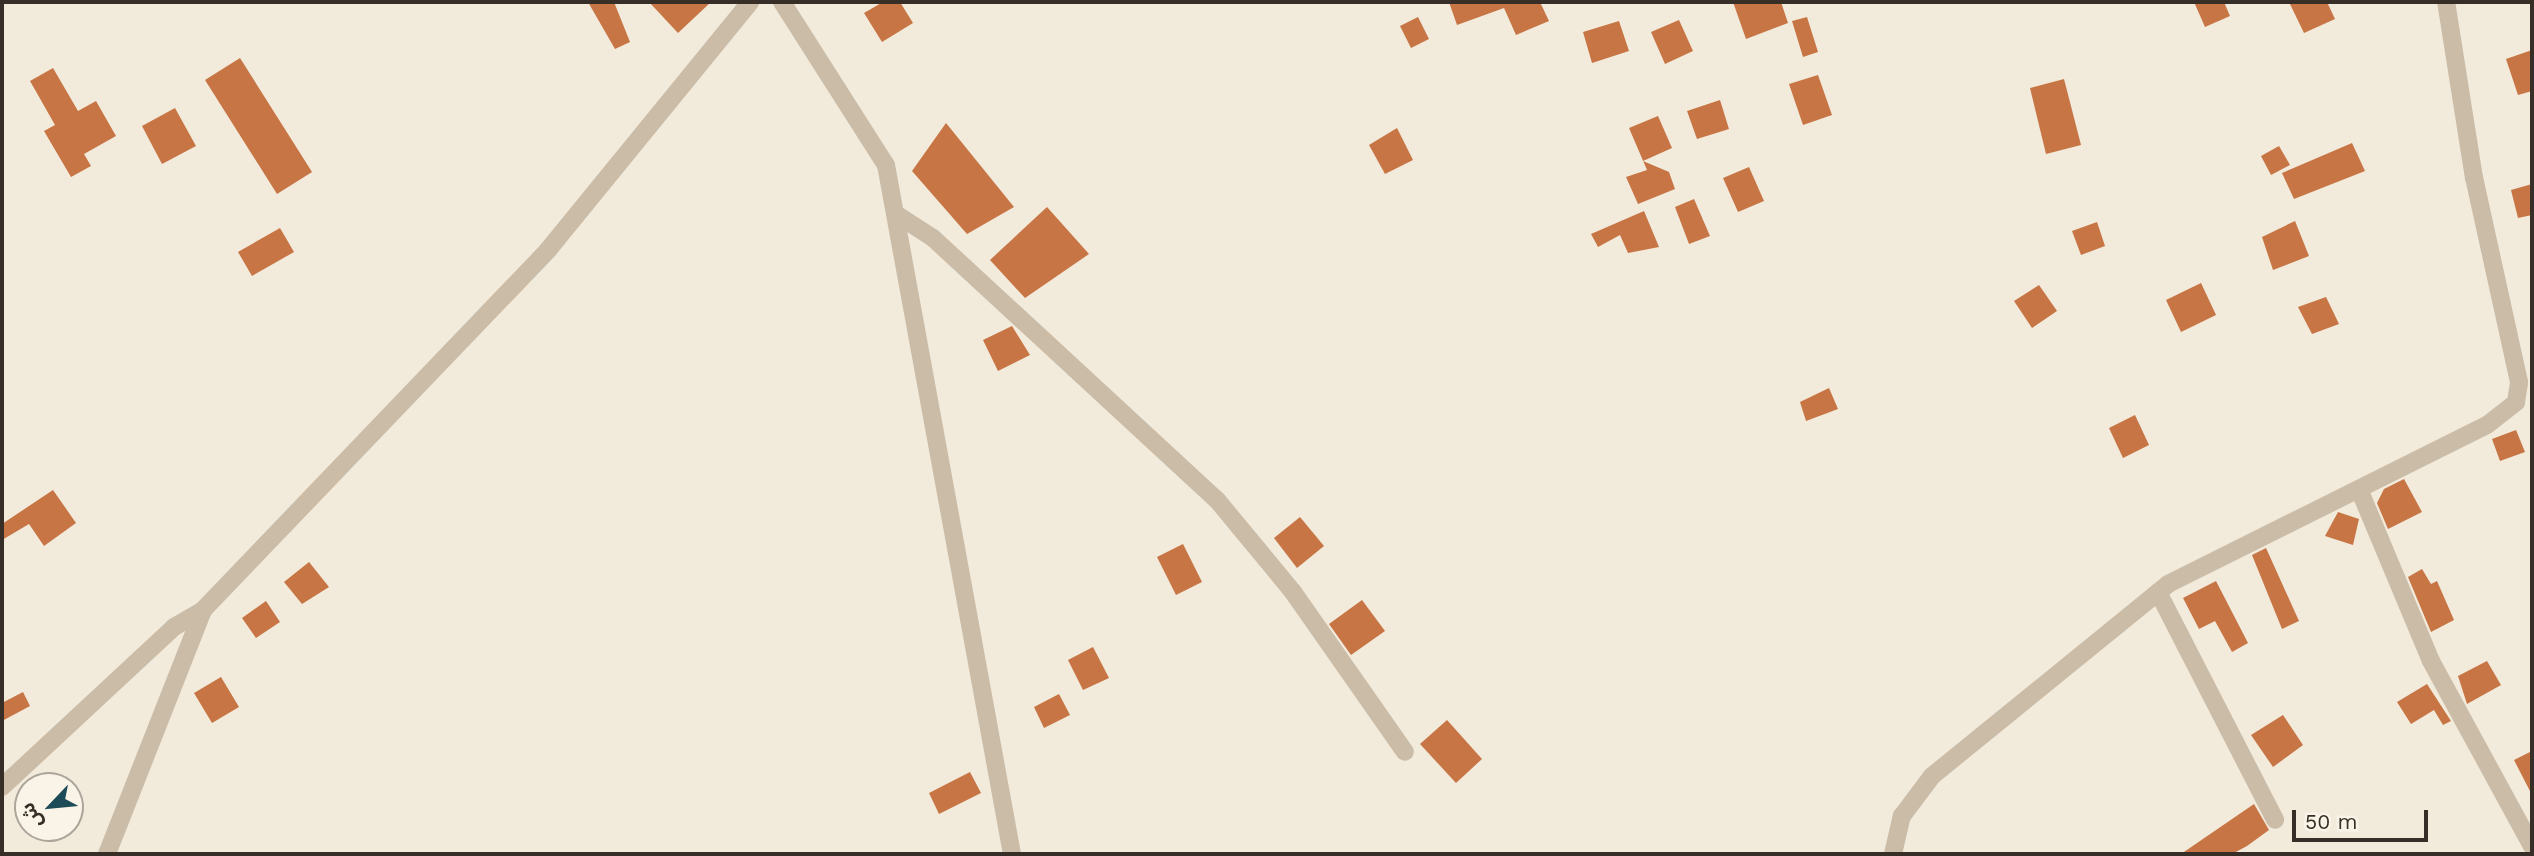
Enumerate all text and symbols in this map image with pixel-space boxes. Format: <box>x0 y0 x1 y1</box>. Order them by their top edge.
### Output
north arrow <box>14 772 84 842</box>
scale bar <box>2296 796 2432 840</box>
text: ش <box>15 799 48 832</box>
text: 50 m <box>2305 809 2357 834</box>

